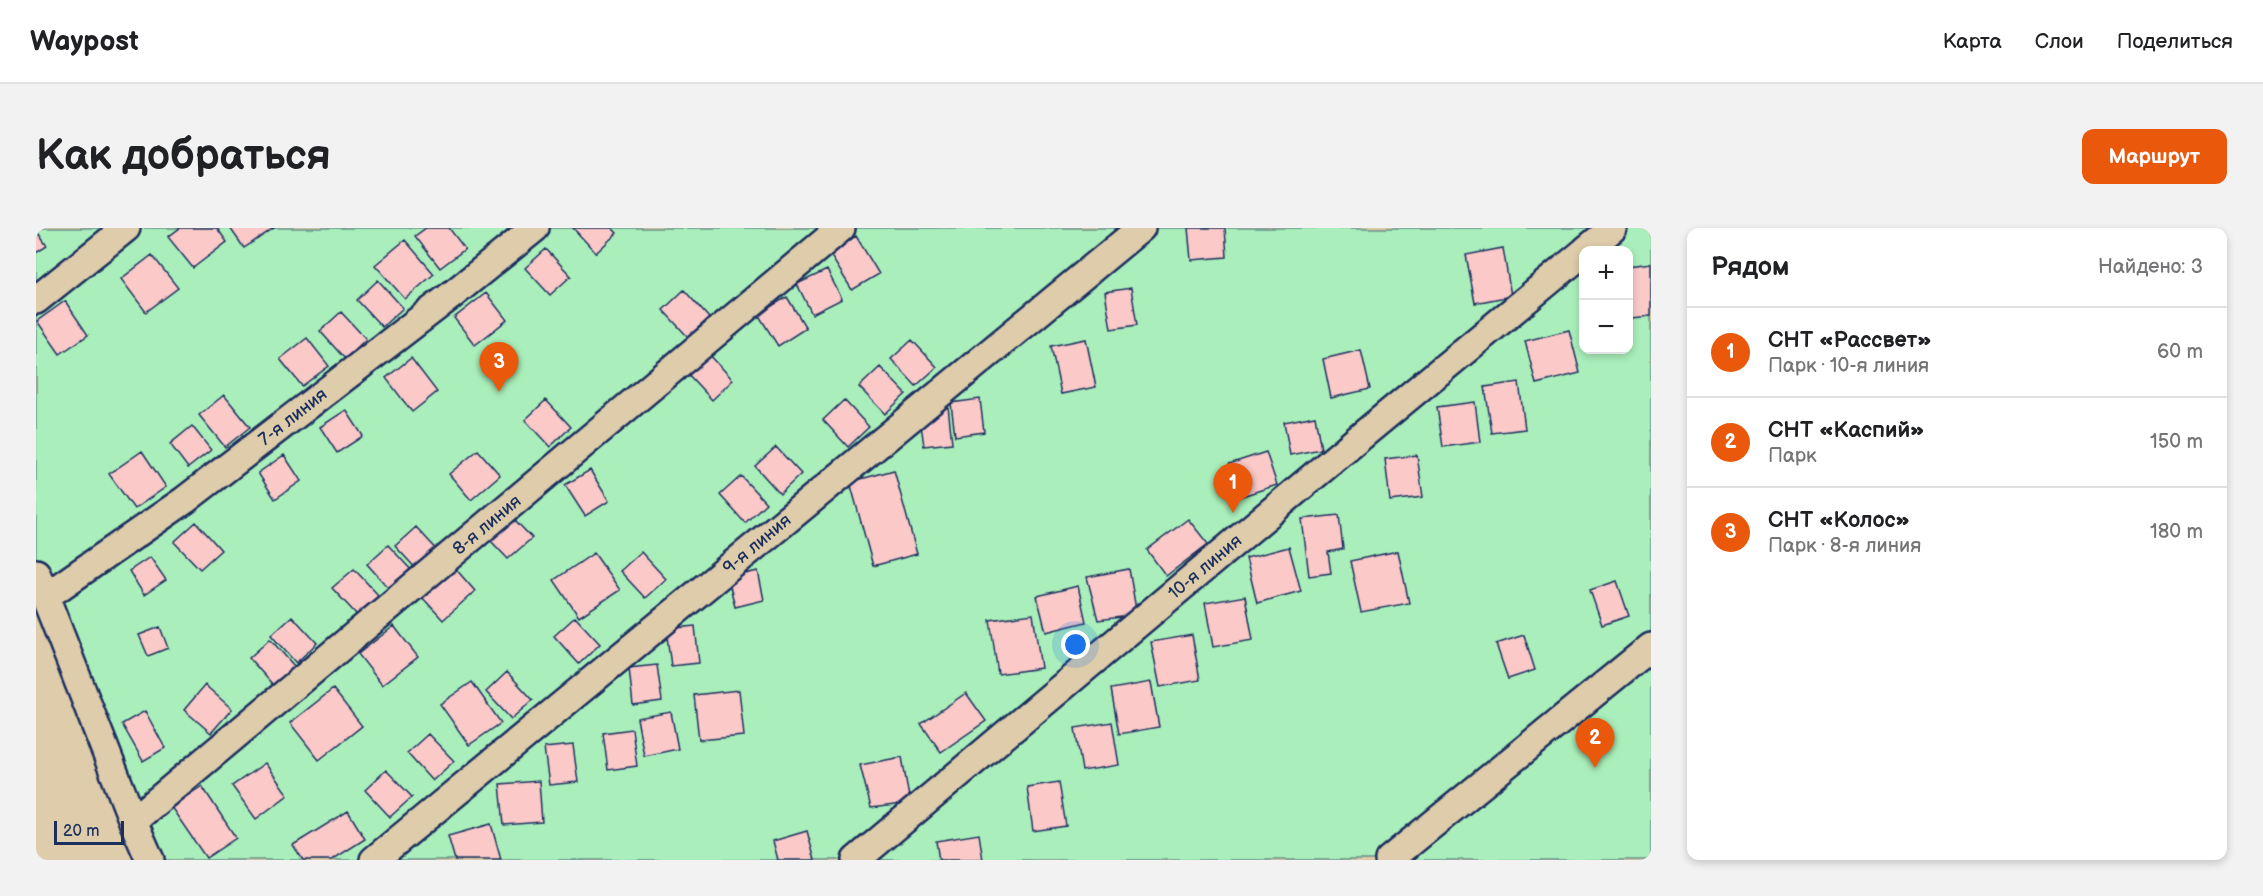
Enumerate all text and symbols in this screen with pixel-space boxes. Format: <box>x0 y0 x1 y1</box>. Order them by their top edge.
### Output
text: Waypost <box>30 25 139 58</box>
text: Карта <box>1943 29 2002 54</box>
text: Слои <box>2035 29 2084 54</box>
text: Поделиться <box>2117 29 2233 54</box>
button: Маршрут <box>2082 129 2227 184</box>
text: Как добраться <box>36 131 331 182</box>
map controls <box>1579 246 1633 354</box>
button: + <box>1579 246 1633 300</box>
text: Рядом <box>1711 252 1789 283</box>
text: Найдено: 3 <box>2098 255 2203 279</box>
button: − <box>1579 300 1633 354</box>
text: СНТ «Рассвет» <box>1768 327 1932 354</box>
text: 1 <box>1726 340 1735 364</box>
text: 60 m <box>2157 340 2203 364</box>
pin: 3 <box>480 342 518 392</box>
text: Парк · 10-я линия <box>1768 354 1929 378</box>
street label: 7-я линия <box>255 384 331 450</box>
text: СНТ «Каспий» <box>1768 417 1925 444</box>
text: 2 <box>1725 430 1736 454</box>
text: 150 m <box>2150 430 2203 454</box>
text: Парк <box>1768 444 1817 468</box>
pin: 1 <box>1214 464 1252 513</box>
street label: 8-я линия <box>449 490 525 560</box>
text: СНТ «Колос» <box>1768 507 1910 534</box>
street label: 9-я линия <box>719 509 795 579</box>
text: 3 <box>1725 520 1736 544</box>
text: 180 m <box>2150 520 2203 544</box>
street label: 10-я линия <box>1164 530 1246 604</box>
text: Парк · 8-я линия <box>1768 534 1921 558</box>
your location <box>1061 630 1090 659</box>
pin: 2 <box>1576 718 1614 768</box>
scale bar <box>54 818 124 846</box>
text: 20 m <box>63 822 99 841</box>

